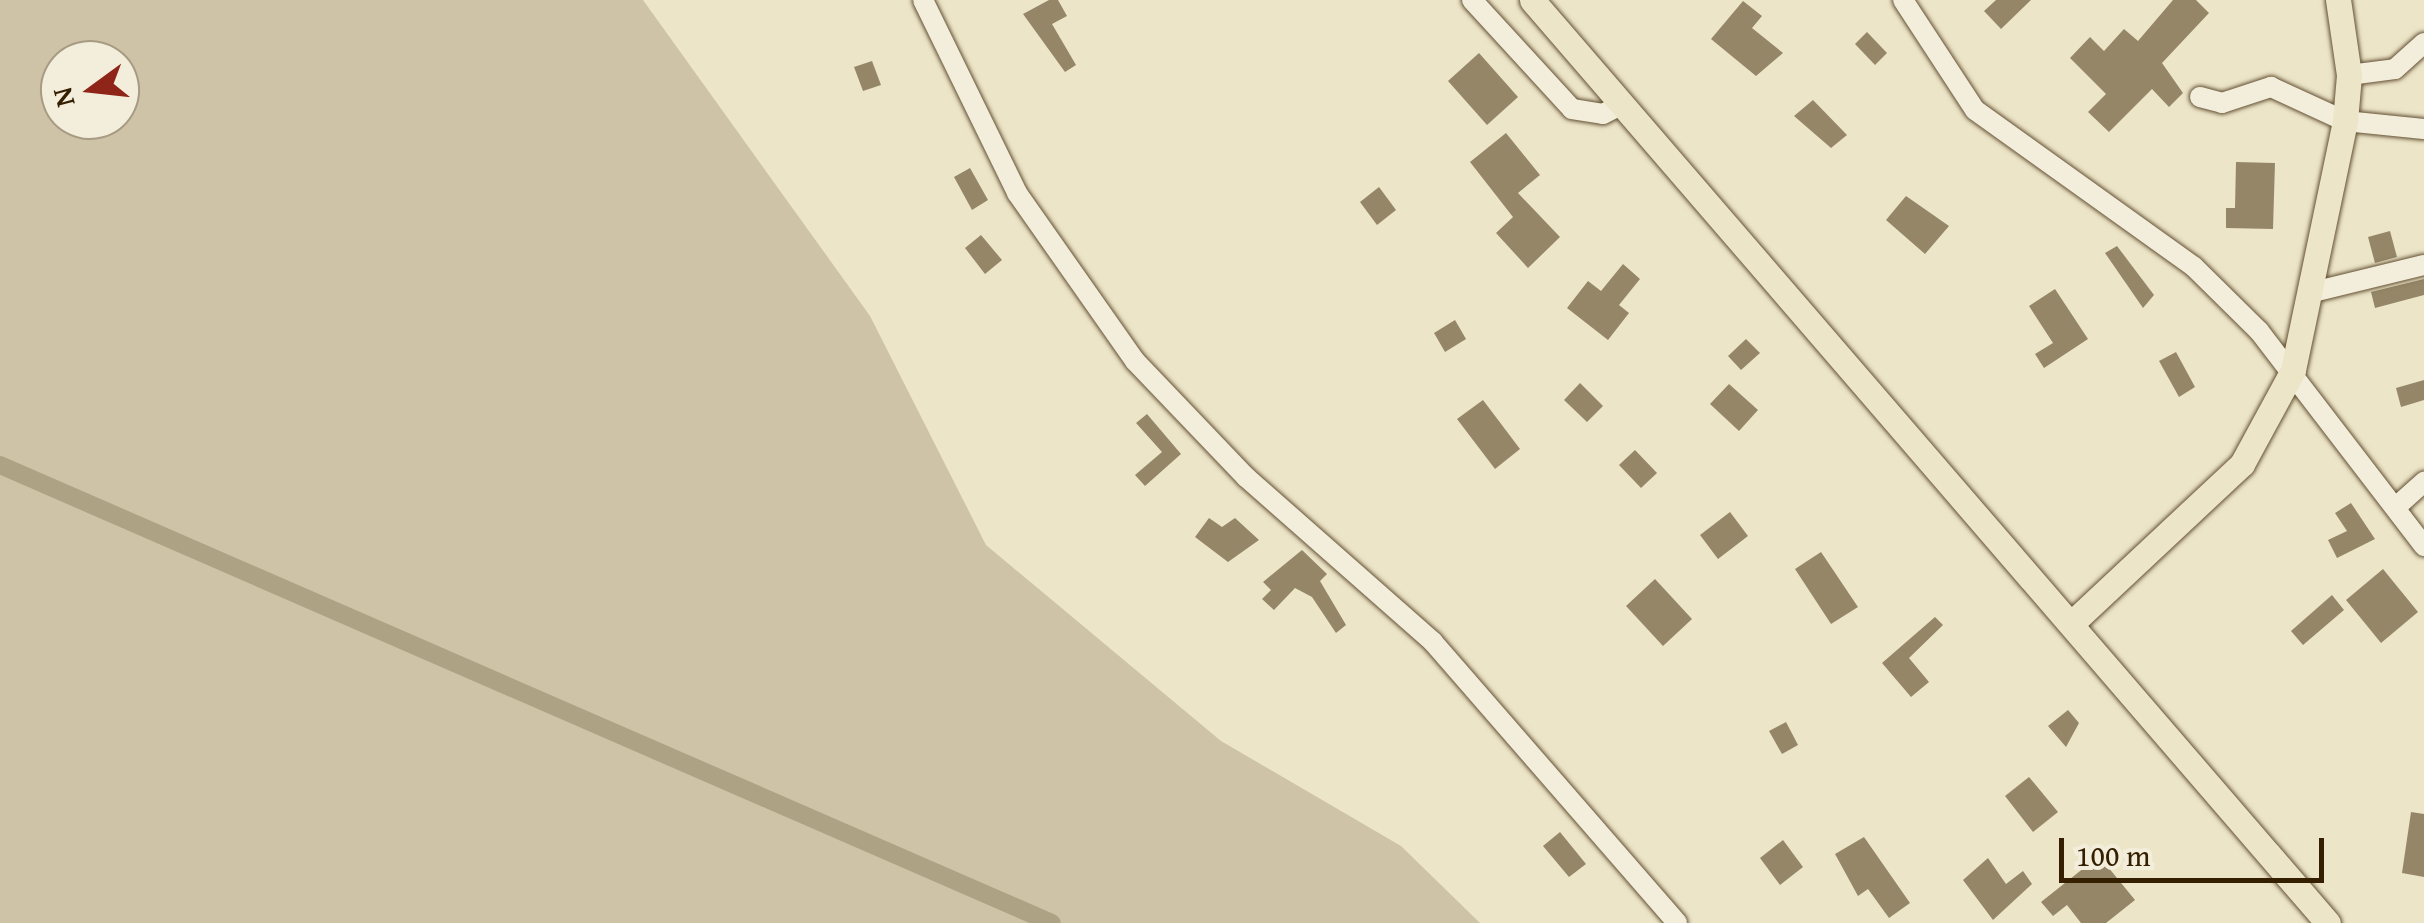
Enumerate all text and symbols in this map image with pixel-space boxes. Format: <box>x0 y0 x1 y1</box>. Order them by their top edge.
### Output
north arrow <box>40 40 140 140</box>
text: N <box>40 83 85 112</box>
scale bar <box>2064 818 2329 880</box>
text: 100 m <box>2076 833 2150 877</box>

